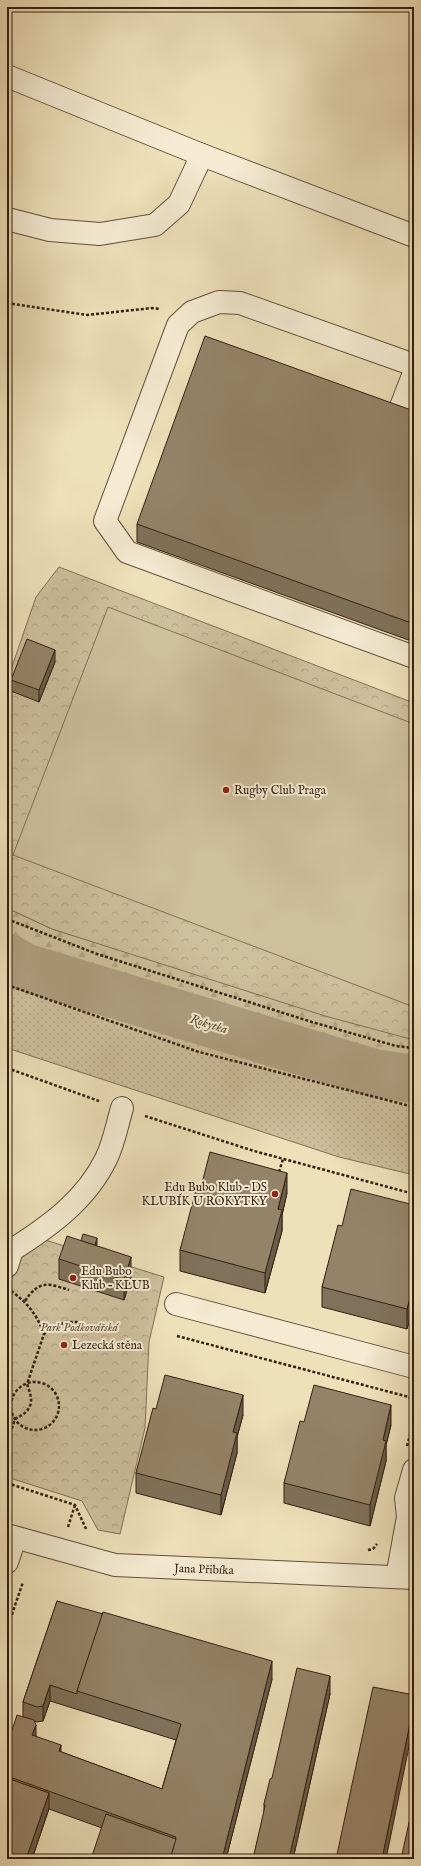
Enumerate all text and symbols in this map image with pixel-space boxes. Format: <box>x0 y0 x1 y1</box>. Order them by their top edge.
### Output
place label: Rugby Club Praga <box>234 783 327 798</box>
marker: Rugby Club Praga <box>221 785 231 795</box>
water label: Rokytka <box>188 1011 230 1038</box>
place label: Edu Bubo Klub – DS KLUBÍK U ROKYTKY <box>142 1180 268 1209</box>
marker: Edu Bubo Klub – DS KLUBÍK U ROKYTKY <box>270 1189 280 1199</box>
place label: Edu Bubo Klub – KLUB <box>81 1264 150 1293</box>
marker: Edu Bubo Klub – KLUB <box>68 1273 78 1283</box>
park label: Park Podkovářská <box>40 1320 120 1335</box>
place label: Lezecká stěna <box>72 1338 143 1353</box>
marker: Lezecká stěna <box>59 1340 69 1350</box>
street label: Jana Přibíka <box>172 1561 235 1579</box>

